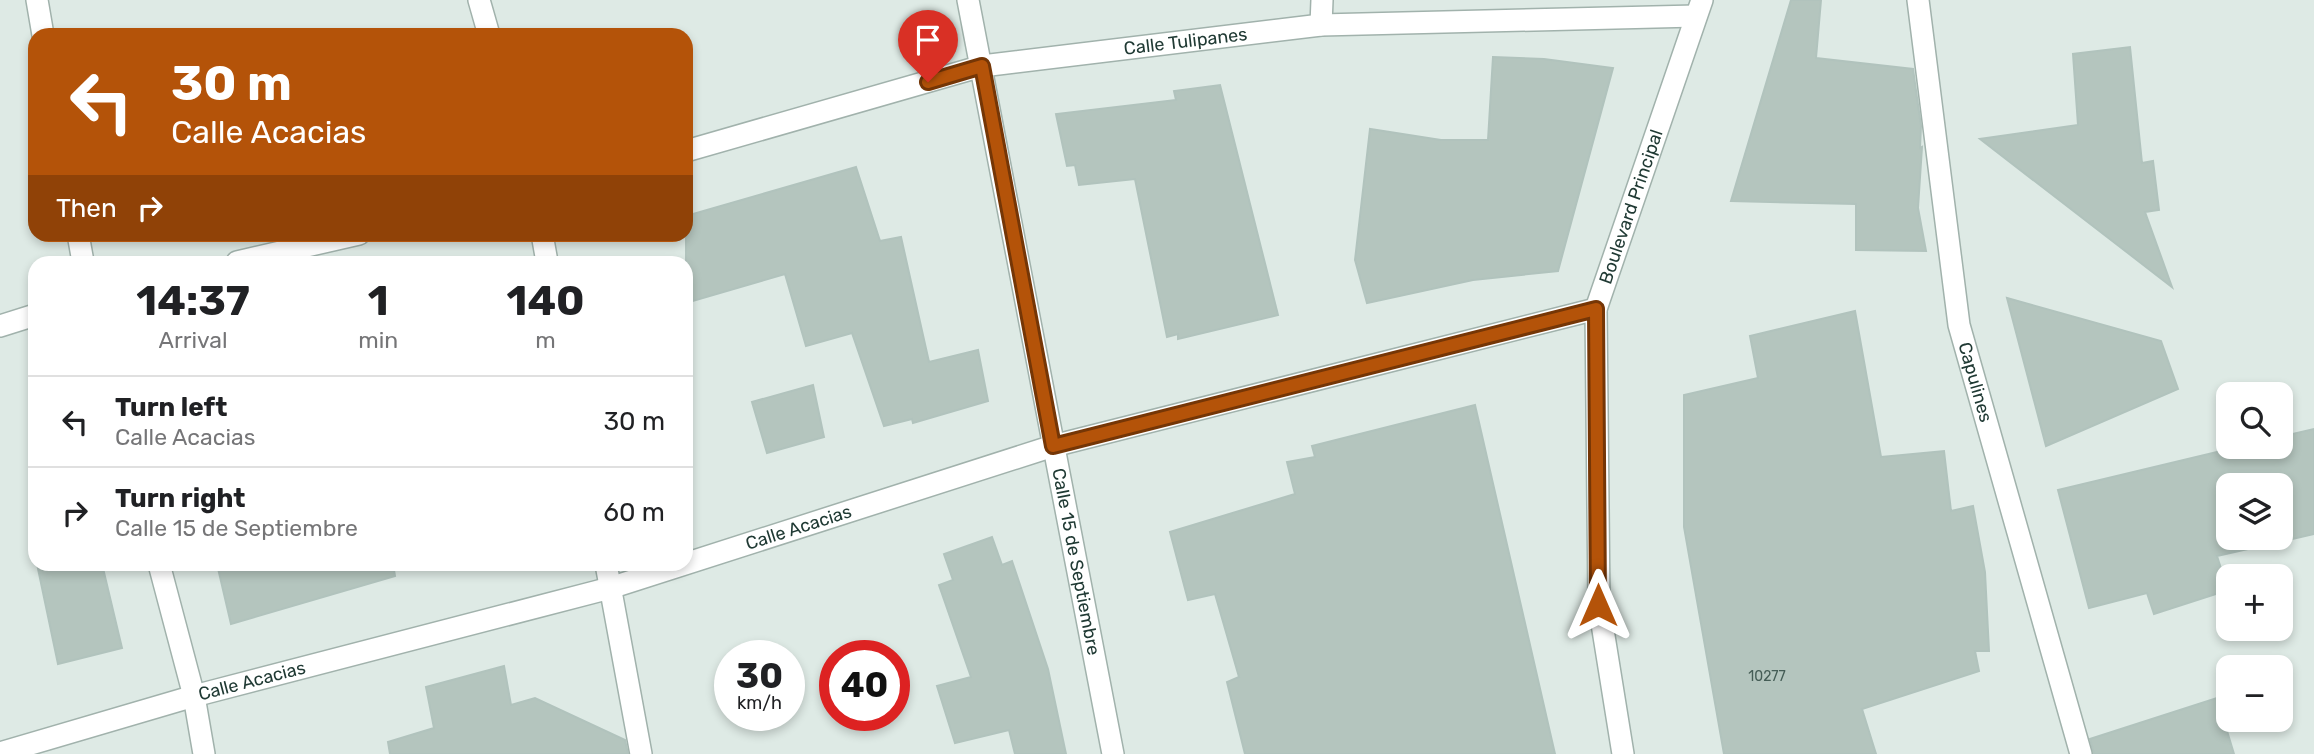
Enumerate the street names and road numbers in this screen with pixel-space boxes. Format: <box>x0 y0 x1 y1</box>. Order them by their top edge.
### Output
street label: Calle Tulipanes <box>1123 23 1249 60</box>
street label: Boulevard Principal <box>1594 127 1668 287</box>
street label: Capulines <box>1953 339 1997 425</box>
street label: Calle 15 de Septiembre <box>1047 466 1105 657</box>
street label: Calle Acacias <box>743 500 854 555</box>
street label: Calle Acacias <box>196 657 308 705</box>

